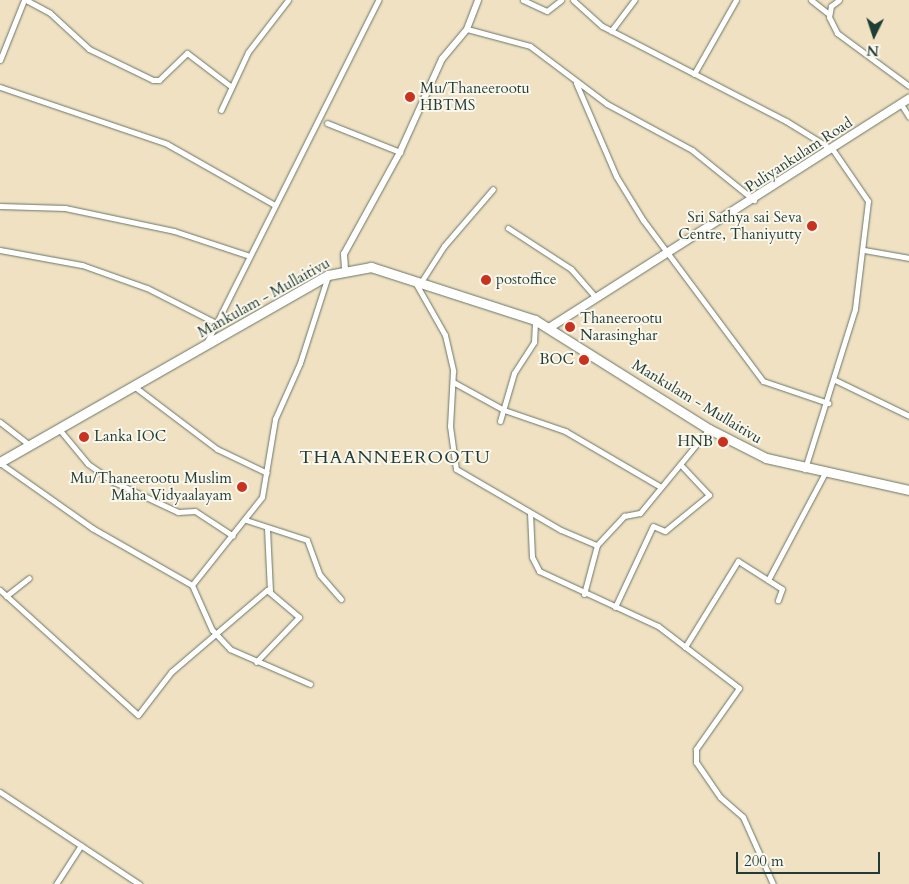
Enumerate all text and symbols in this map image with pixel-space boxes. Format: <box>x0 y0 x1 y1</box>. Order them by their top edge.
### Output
north arrow <box>849 10 899 60</box>
text: N <box>866 41 880 60</box>
place label: Mu/Thaneerootu HBTMS <box>420 79 530 114</box>
marker: Mu/Thaneerootu HBTMS <box>404 91 416 103</box>
street label: Puliyankulam Road <box>742 114 856 196</box>
place label: Sri Sathya sai Seva Centre, Thaniyutty <box>678 208 802 243</box>
marker: Sri Sathya sai Seva Centre, Thaniyutty <box>806 220 818 232</box>
street label: Mankulam - Mullaitivu <box>195 254 333 342</box>
place label: postoffice <box>496 271 557 289</box>
marker: postoffice <box>480 274 492 286</box>
place label: Thaneerootu Narasinghar <box>580 309 663 344</box>
marker: Thaneerootu Narasinghar <box>564 321 576 333</box>
place label: BOC <box>539 351 574 369</box>
marker: BOC <box>578 354 590 366</box>
street label: Mankulam - Mullaitivu <box>629 356 765 448</box>
place label: Lanka IOC <box>94 428 166 446</box>
marker: Lanka IOC <box>78 431 90 443</box>
place label: HNB <box>677 433 713 451</box>
marker: HNB <box>717 436 729 448</box>
district label: THAANNEEROOTU <box>298 447 492 469</box>
place label: Mu/Thaneerootu Muslim Maha Vidyaalayam <box>70 469 232 504</box>
marker: Mu/Thaneerootu Muslim Maha Vidyaalayam <box>236 481 248 493</box>
scale bar <box>739 842 883 874</box>
text: 200 m <box>744 851 784 871</box>

